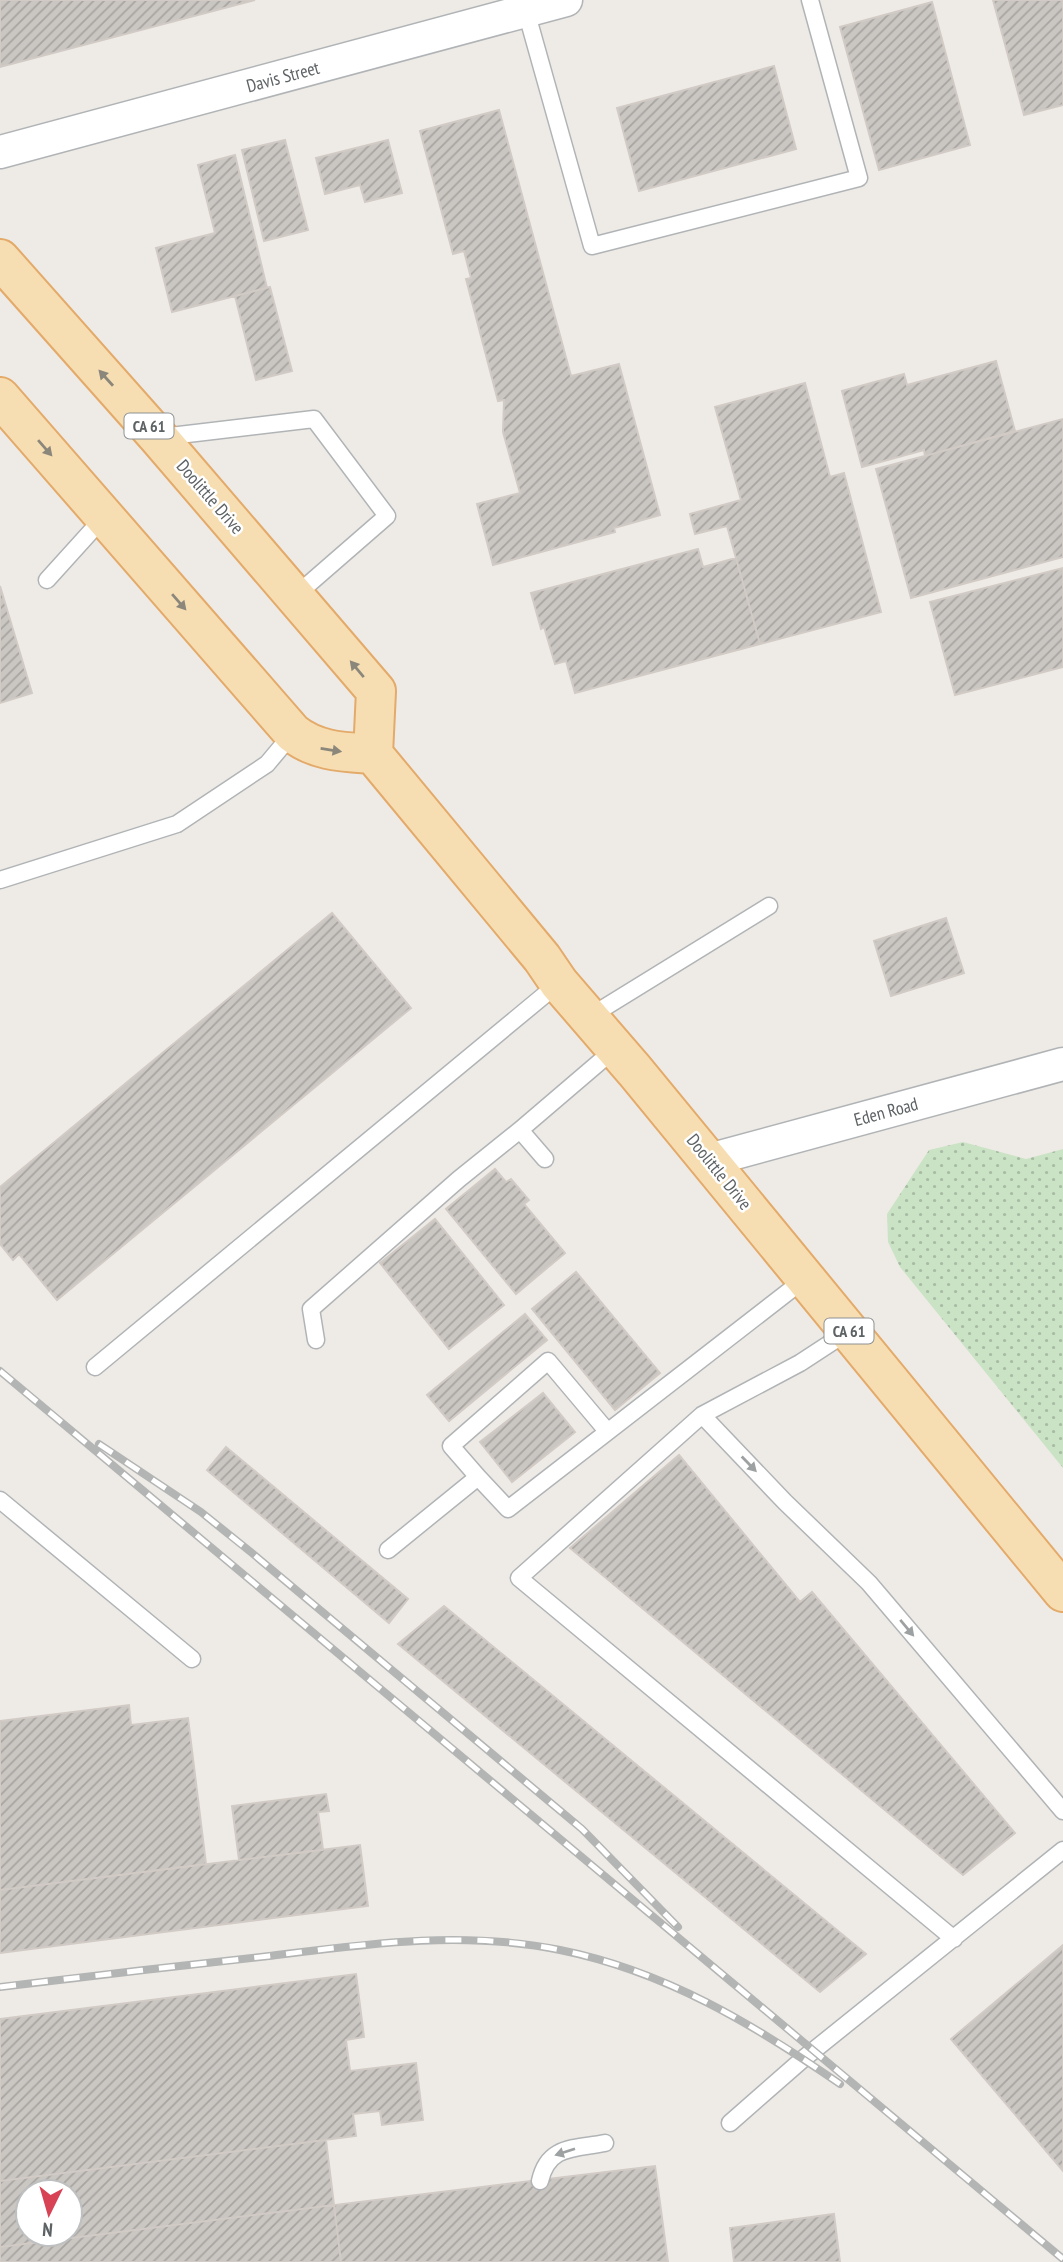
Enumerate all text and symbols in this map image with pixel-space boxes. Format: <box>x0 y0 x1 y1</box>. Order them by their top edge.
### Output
street label: Davis Street <box>244 56 322 97</box>
one-way arrow <box>98 369 114 387</box>
road number: CA 61 <box>124 414 174 438</box>
one-way arrow <box>37 440 52 457</box>
street label: Doolittle Drive <box>172 455 249 539</box>
one-way arrow <box>171 594 186 611</box>
one-way arrow <box>349 660 364 678</box>
one-way arrow <box>320 745 342 756</box>
street label: Eden Road <box>851 1092 920 1131</box>
street label: Doolittle Drive <box>682 1129 757 1214</box>
road number: CA 61 <box>824 1318 874 1344</box>
one-way arrow <box>740 1456 757 1473</box>
one-way arrow <box>899 1619 914 1636</box>
one-way arrow <box>554 2148 575 2158</box>
north arrow <box>14 2178 84 2248</box>
text: N <box>41 2218 54 2242</box>

